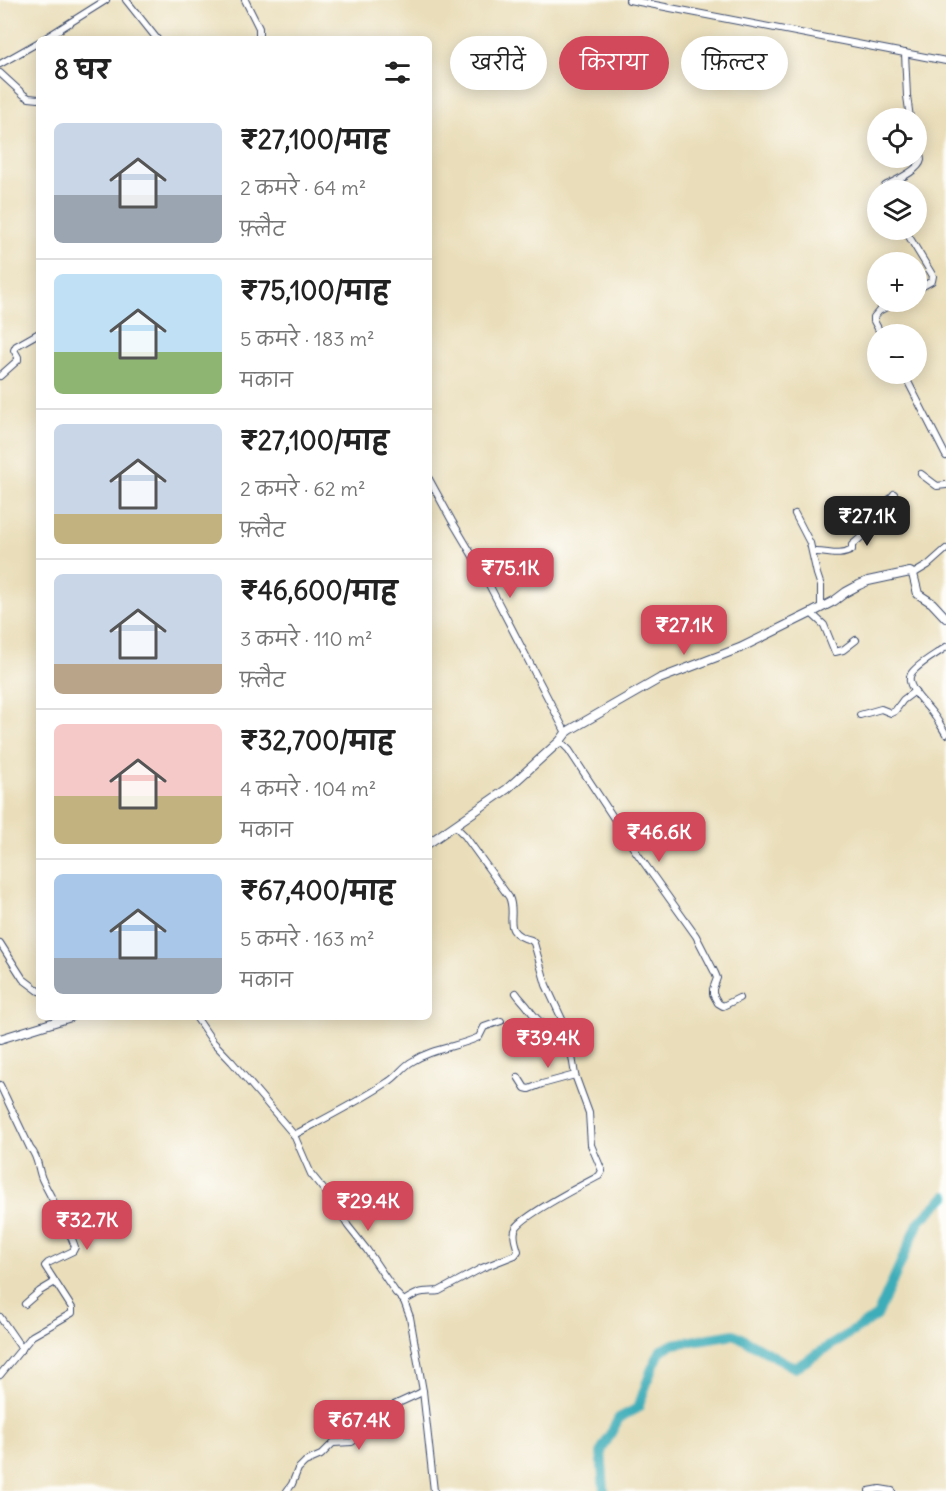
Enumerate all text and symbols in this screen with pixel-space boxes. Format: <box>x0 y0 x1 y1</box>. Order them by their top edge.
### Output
chip: खरीदें <box>450 36 547 90</box>
chip: किराया <box>559 36 669 90</box>
chip: फ़िल्टर <box>681 36 788 90</box>
text: 8 घर <box>54 53 110 86</box>
icon: filters <box>381 56 414 89</box>
map controls <box>867 108 927 384</box>
button: locate <box>867 108 927 168</box>
text: ₹27,100/माह <box>240 123 389 156</box>
icon: home <box>102 147 174 219</box>
text: 2 कमरे · 64 m² <box>240 175 366 200</box>
button: layers <box>867 180 927 240</box>
text: फ़्लैट <box>240 216 286 241</box>
button: + <box>867 252 927 312</box>
text: ₹75,100/माह <box>240 274 389 307</box>
icon: home <box>102 298 174 370</box>
button: − <box>867 324 927 384</box>
text: 5 कमरे · 183 m² <box>240 326 374 351</box>
text: मकान <box>240 367 293 392</box>
text: ₹27,100/माह <box>240 424 389 457</box>
icon: home <box>102 448 174 520</box>
text: 2 कमरे · 62 m² <box>240 476 366 501</box>
pin: ₹27.1K <box>818 496 916 547</box>
text: ₹27.1K <box>838 503 896 528</box>
text: फ़्लैट <box>240 517 286 542</box>
pin: ₹75.1K <box>461 548 559 599</box>
text: ₹75.1K <box>481 555 539 580</box>
text: ₹46,600/माह <box>240 574 397 607</box>
icon: home <box>102 598 174 670</box>
pin: ₹27.1K <box>635 605 733 656</box>
text: ₹27.1K <box>655 612 713 637</box>
text: 3 कमरे · 110 m² <box>240 626 373 651</box>
text: फ़्लैट <box>240 667 286 692</box>
text: ₹32,700/माह <box>240 724 394 757</box>
icon: home <box>102 748 174 820</box>
text: 4 कमरे · 104 m² <box>240 776 376 801</box>
pin: ₹46.6K <box>610 812 708 863</box>
text: मकान <box>240 817 293 842</box>
text: ₹46.6K <box>627 819 691 844</box>
text: ₹67,400/माह <box>240 874 395 907</box>
icon: home <box>102 898 174 970</box>
text: 5 कमरे · 163 m² <box>240 926 374 951</box>
text: मकान <box>240 967 293 992</box>
pin: ₹39.4K <box>499 1018 597 1069</box>
text: ₹39.4K <box>516 1025 580 1050</box>
pin: ₹29.4K <box>319 1181 417 1232</box>
text: ₹29.4K <box>336 1188 400 1213</box>
pin: ₹32.7K <box>38 1200 136 1251</box>
text: ₹32.7K <box>56 1207 118 1232</box>
pin: ₹67.4K <box>310 1400 408 1451</box>
text: ₹67.4K <box>328 1407 390 1432</box>

